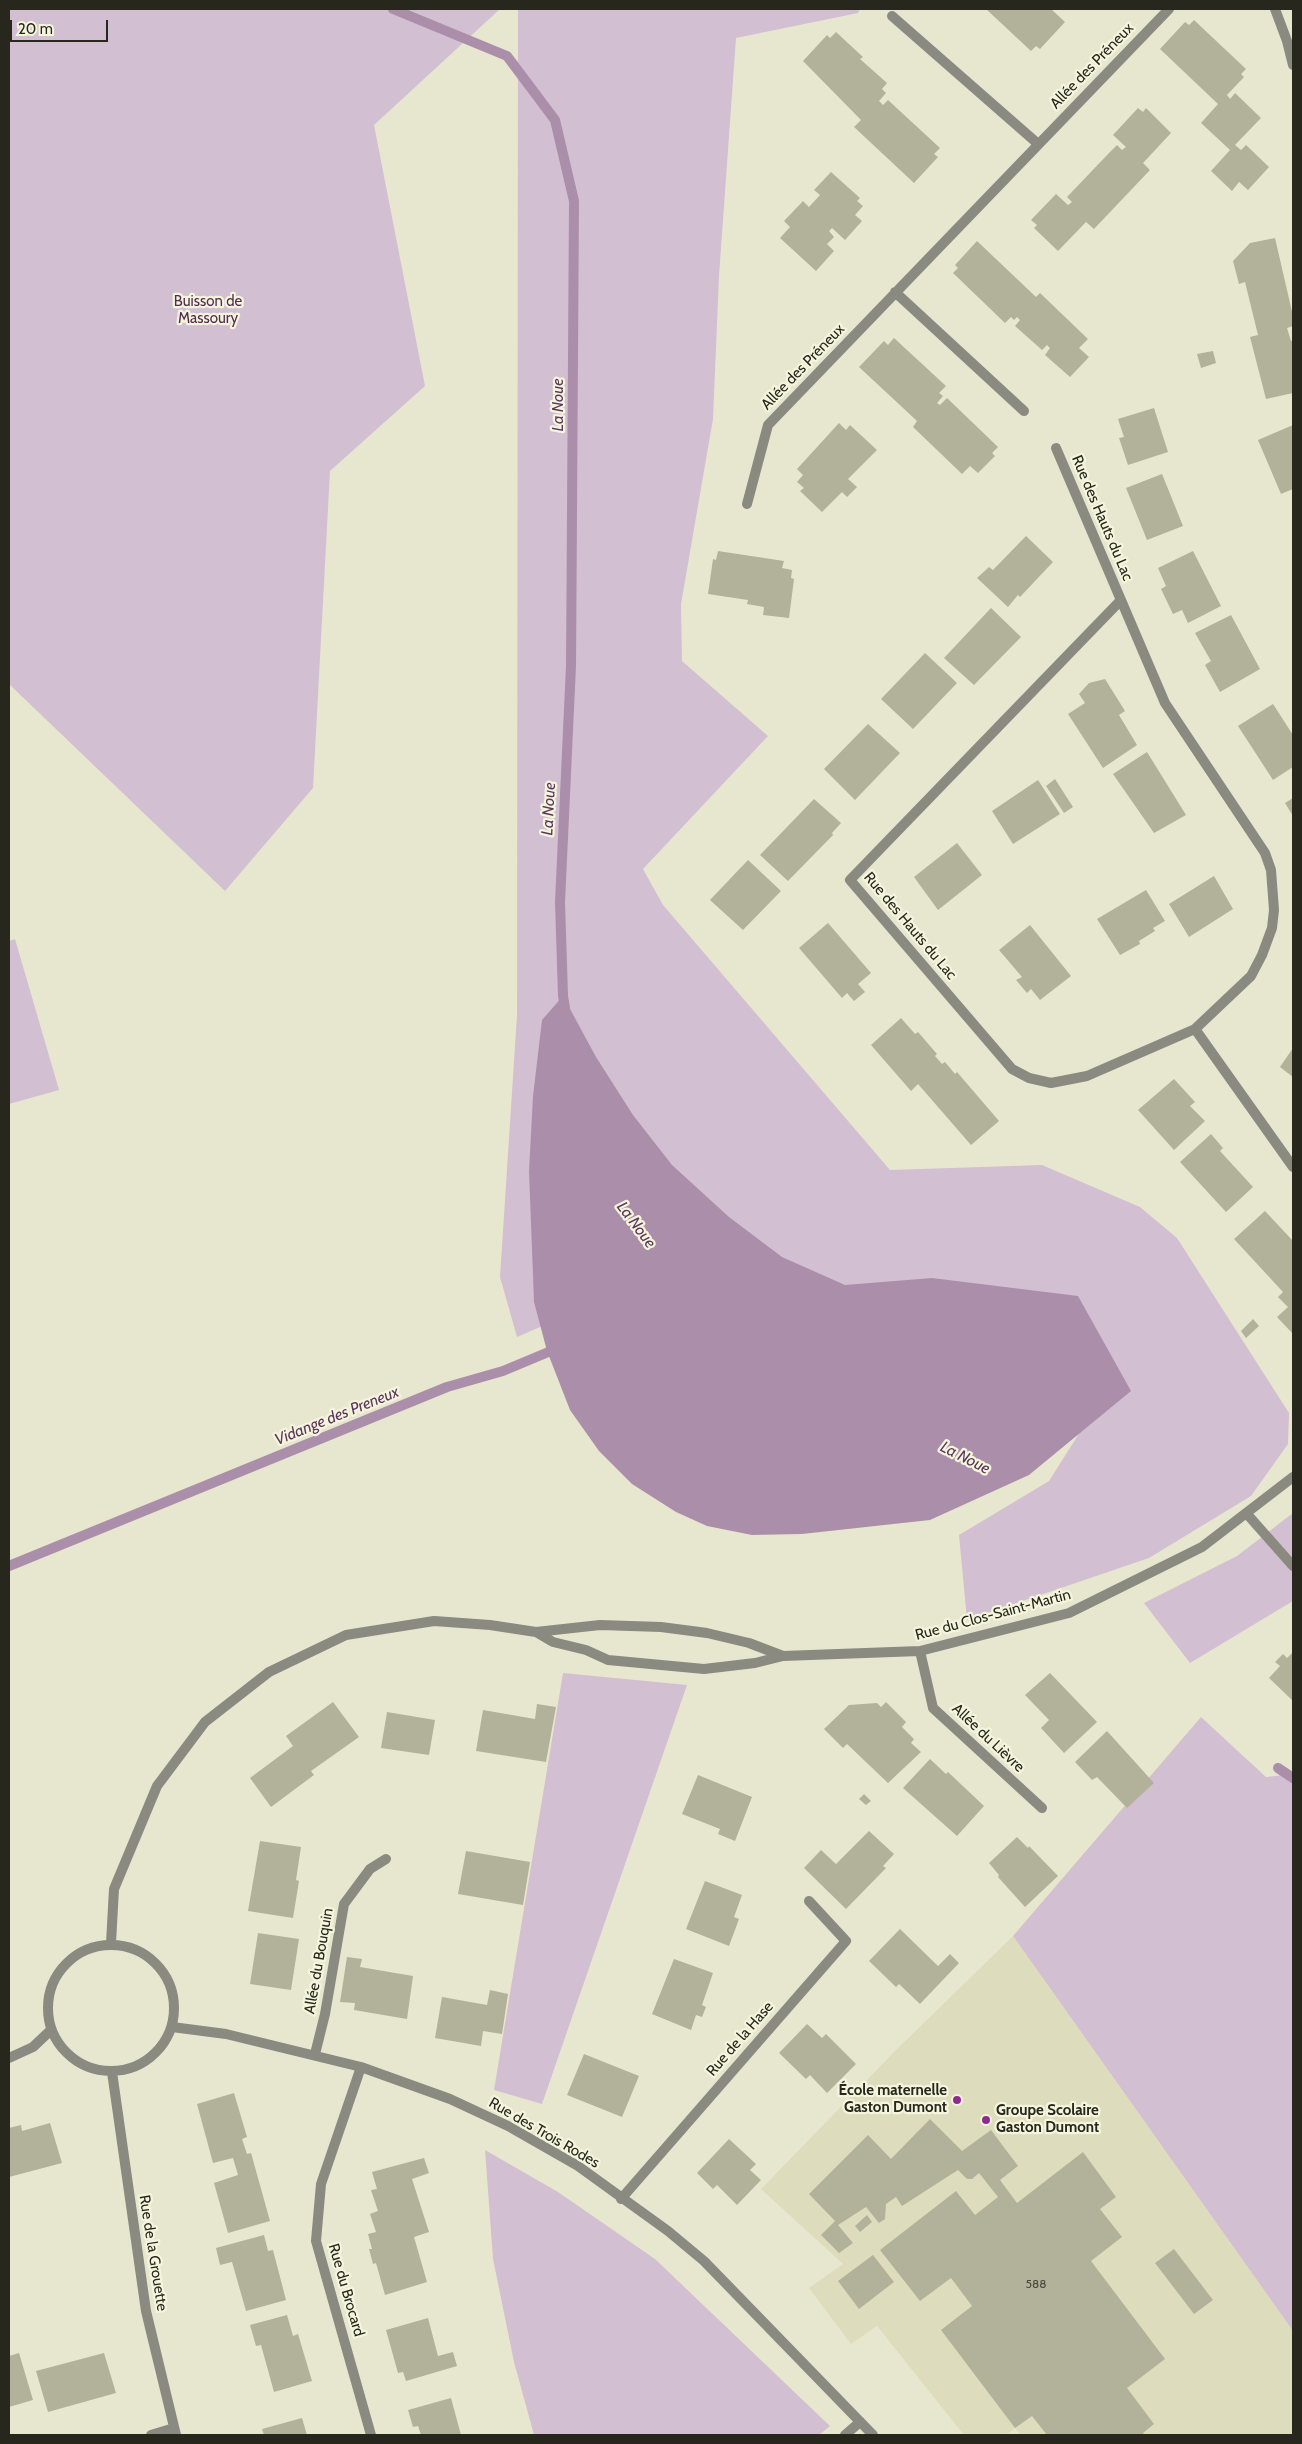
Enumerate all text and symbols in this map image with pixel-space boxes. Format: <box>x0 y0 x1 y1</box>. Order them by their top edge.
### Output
scale bar <box>12 10 110 42</box>
street label: Allée des Préneux <box>1047 19 1137 113</box>
text: 20 m <box>18 20 53 38</box>
park label: Buisson de Massoury <box>174 293 242 328</box>
street label: Allée des Préneux <box>758 320 848 414</box>
water label: La Noue <box>548 378 568 432</box>
street label: Rue des Hauts du Lac <box>1067 453 1137 583</box>
water label: La Noue <box>538 782 560 836</box>
street label: Rue des Hauts du Lac <box>860 869 960 983</box>
water label: La Noue <box>612 1198 660 1252</box>
water label: Vidange des Preneux <box>272 1382 402 1450</box>
water label: La Noue <box>937 1437 993 1479</box>
street label: Rue du Clos-Saint-Martin <box>913 1586 1073 1644</box>
street label: Allée du Lièvre <box>948 1700 1028 1776</box>
street label: Allée du Bouquin <box>301 1907 337 2015</box>
street label: Rue de la Hase <box>703 1998 777 2080</box>
place label: École maternelle Gaston Dumont <box>839 2082 947 2117</box>
street label: Rue des Trois Rodes <box>485 2094 603 2172</box>
marker: École maternelle Gaston Dumont <box>951 2094 963 2106</box>
place label: Groupe Scolaire Gaston Dumont <box>996 2102 1099 2137</box>
marker: Groupe Scolaire Gaston Dumont <box>980 2114 992 2126</box>
street label: Rue de la Grouette <box>135 2194 171 2312</box>
street label: Rue du Brocard <box>324 2241 368 2339</box>
house number: 588 <box>1025 2277 1047 2291</box>

